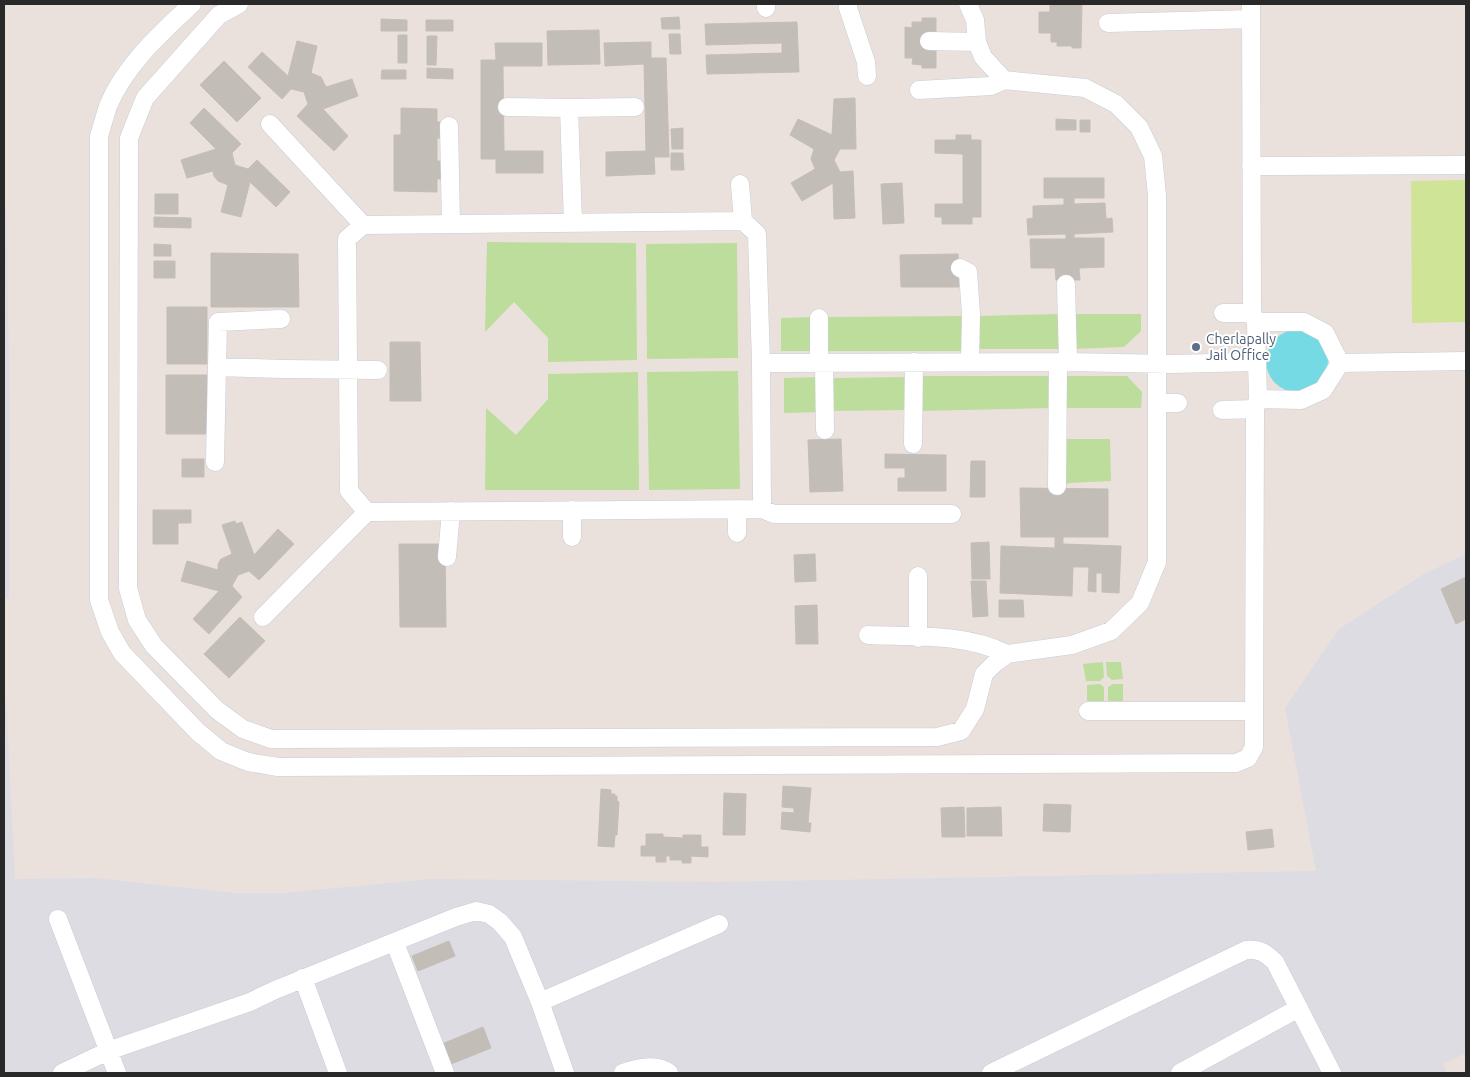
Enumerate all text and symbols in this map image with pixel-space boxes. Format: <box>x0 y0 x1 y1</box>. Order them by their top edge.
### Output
place label: Cherlapally Jail Office <box>1206 331 1276 363</box>
marker: Cherlapally Jail Office <box>1190 341 1202 353</box>

